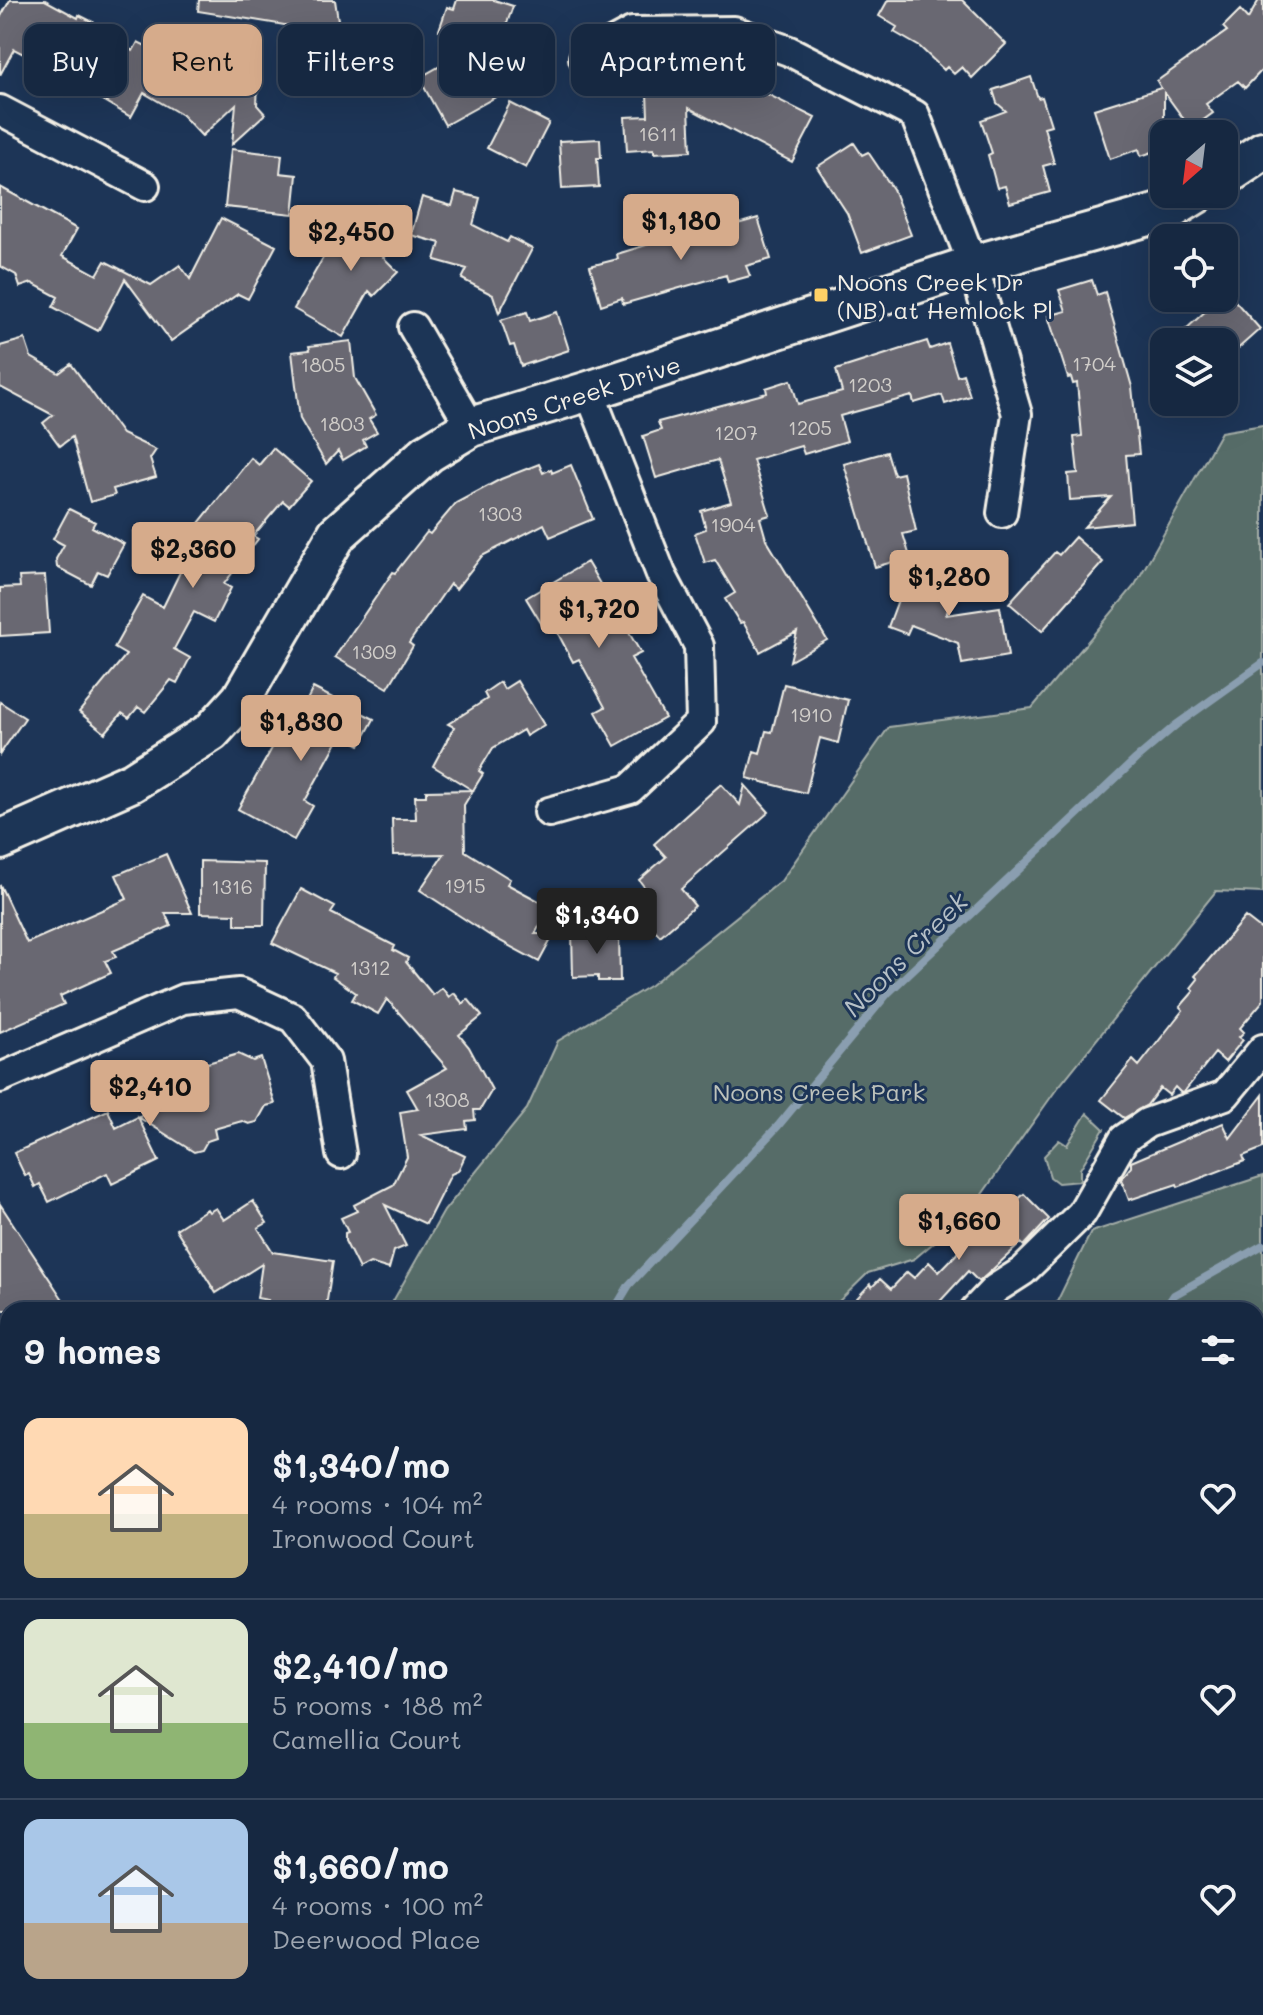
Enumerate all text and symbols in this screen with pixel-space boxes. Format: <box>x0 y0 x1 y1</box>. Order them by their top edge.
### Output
chip: Buy <box>24 24 127 96</box>
chip: Rent <box>143 24 262 96</box>
chip: Filters <box>278 24 423 96</box>
chip: New <box>439 24 555 96</box>
chip: Apartment <box>571 24 775 96</box>
house number: 1611 <box>639 120 677 146</box>
north arrow <box>1150 120 1238 208</box>
map controls <box>1150 120 1238 416</box>
pin: $1,180 <box>616 194 746 262</box>
text: $1,180 <box>641 203 721 237</box>
pin: $2,450 <box>286 205 416 273</box>
text: $2,450 <box>308 214 394 248</box>
button: locate <box>1150 224 1238 312</box>
place label: Noons Creek Dr (NB) at Hemlock Pl <box>837 266 1053 325</box>
marker: Noons Creek Dr (NB) at Hemlock Pl <box>812 286 830 304</box>
button: layers <box>1150 328 1238 416</box>
street label: Noons Creek Drive <box>464 348 684 446</box>
house number: 1704 <box>1072 350 1116 376</box>
house number: 1805 <box>300 351 346 377</box>
house number: 1203 <box>848 371 892 397</box>
house number: 1803 <box>319 410 365 436</box>
house number: 1205 <box>788 414 832 440</box>
house number: 1207 <box>714 419 758 445</box>
house number: 1303 <box>478 500 522 526</box>
house number: 1904 <box>711 511 756 537</box>
pin: $2,360 <box>128 522 258 590</box>
text: $2,360 <box>150 531 236 565</box>
pin: $1,280 <box>884 550 1014 618</box>
text: $1,280 <box>908 559 990 593</box>
pin: $1,720 <box>534 582 664 650</box>
text: $1,720 <box>558 591 640 625</box>
house number: 1309 <box>352 638 397 664</box>
pin: $1,830 <box>236 695 366 763</box>
house number: 1910 <box>790 701 832 727</box>
text: $1,830 <box>259 704 343 738</box>
house number: 1915 <box>444 872 486 898</box>
house number: 1316 <box>211 873 253 899</box>
water label: Noons Creek <box>835 884 975 1024</box>
pin: $1,340 <box>532 888 662 956</box>
text: $1,340 <box>555 897 639 931</box>
house number: 1312 <box>350 954 390 980</box>
pin: $2,410 <box>85 1060 215 1128</box>
text: $2,410 <box>108 1069 192 1103</box>
park label: Noons Creek Park <box>713 1076 925 1107</box>
house number: 1308 <box>424 1086 470 1112</box>
pin: $1,660 <box>894 1194 1024 1262</box>
text: $1,660 <box>917 1203 1001 1237</box>
text: 9 homes <box>24 1328 161 1373</box>
icon: filters <box>1196 1328 1240 1372</box>
text: $1,340/mo <box>272 1442 450 1487</box>
icon: home <box>88 1450 184 1546</box>
icon: heart <box>1196 1476 1240 1520</box>
text: 4 rooms · 104 m² <box>272 1487 483 1521</box>
text: Ironwood Court <box>272 1521 475 1555</box>
text: $2,410/mo <box>272 1643 448 1688</box>
icon: home <box>88 1651 184 1747</box>
icon: heart <box>1196 1677 1240 1721</box>
text: 5 rooms · 188 m² <box>272 1688 483 1722</box>
text: Camellia Court <box>272 1722 462 1756</box>
text: $1,660/mo <box>272 1843 449 1888</box>
icon: home <box>88 1851 184 1947</box>
icon: heart <box>1196 1877 1240 1921</box>
text: 4 rooms · 100 m² <box>272 1888 483 1922</box>
text: Deerwood Place <box>272 1922 481 1956</box>

